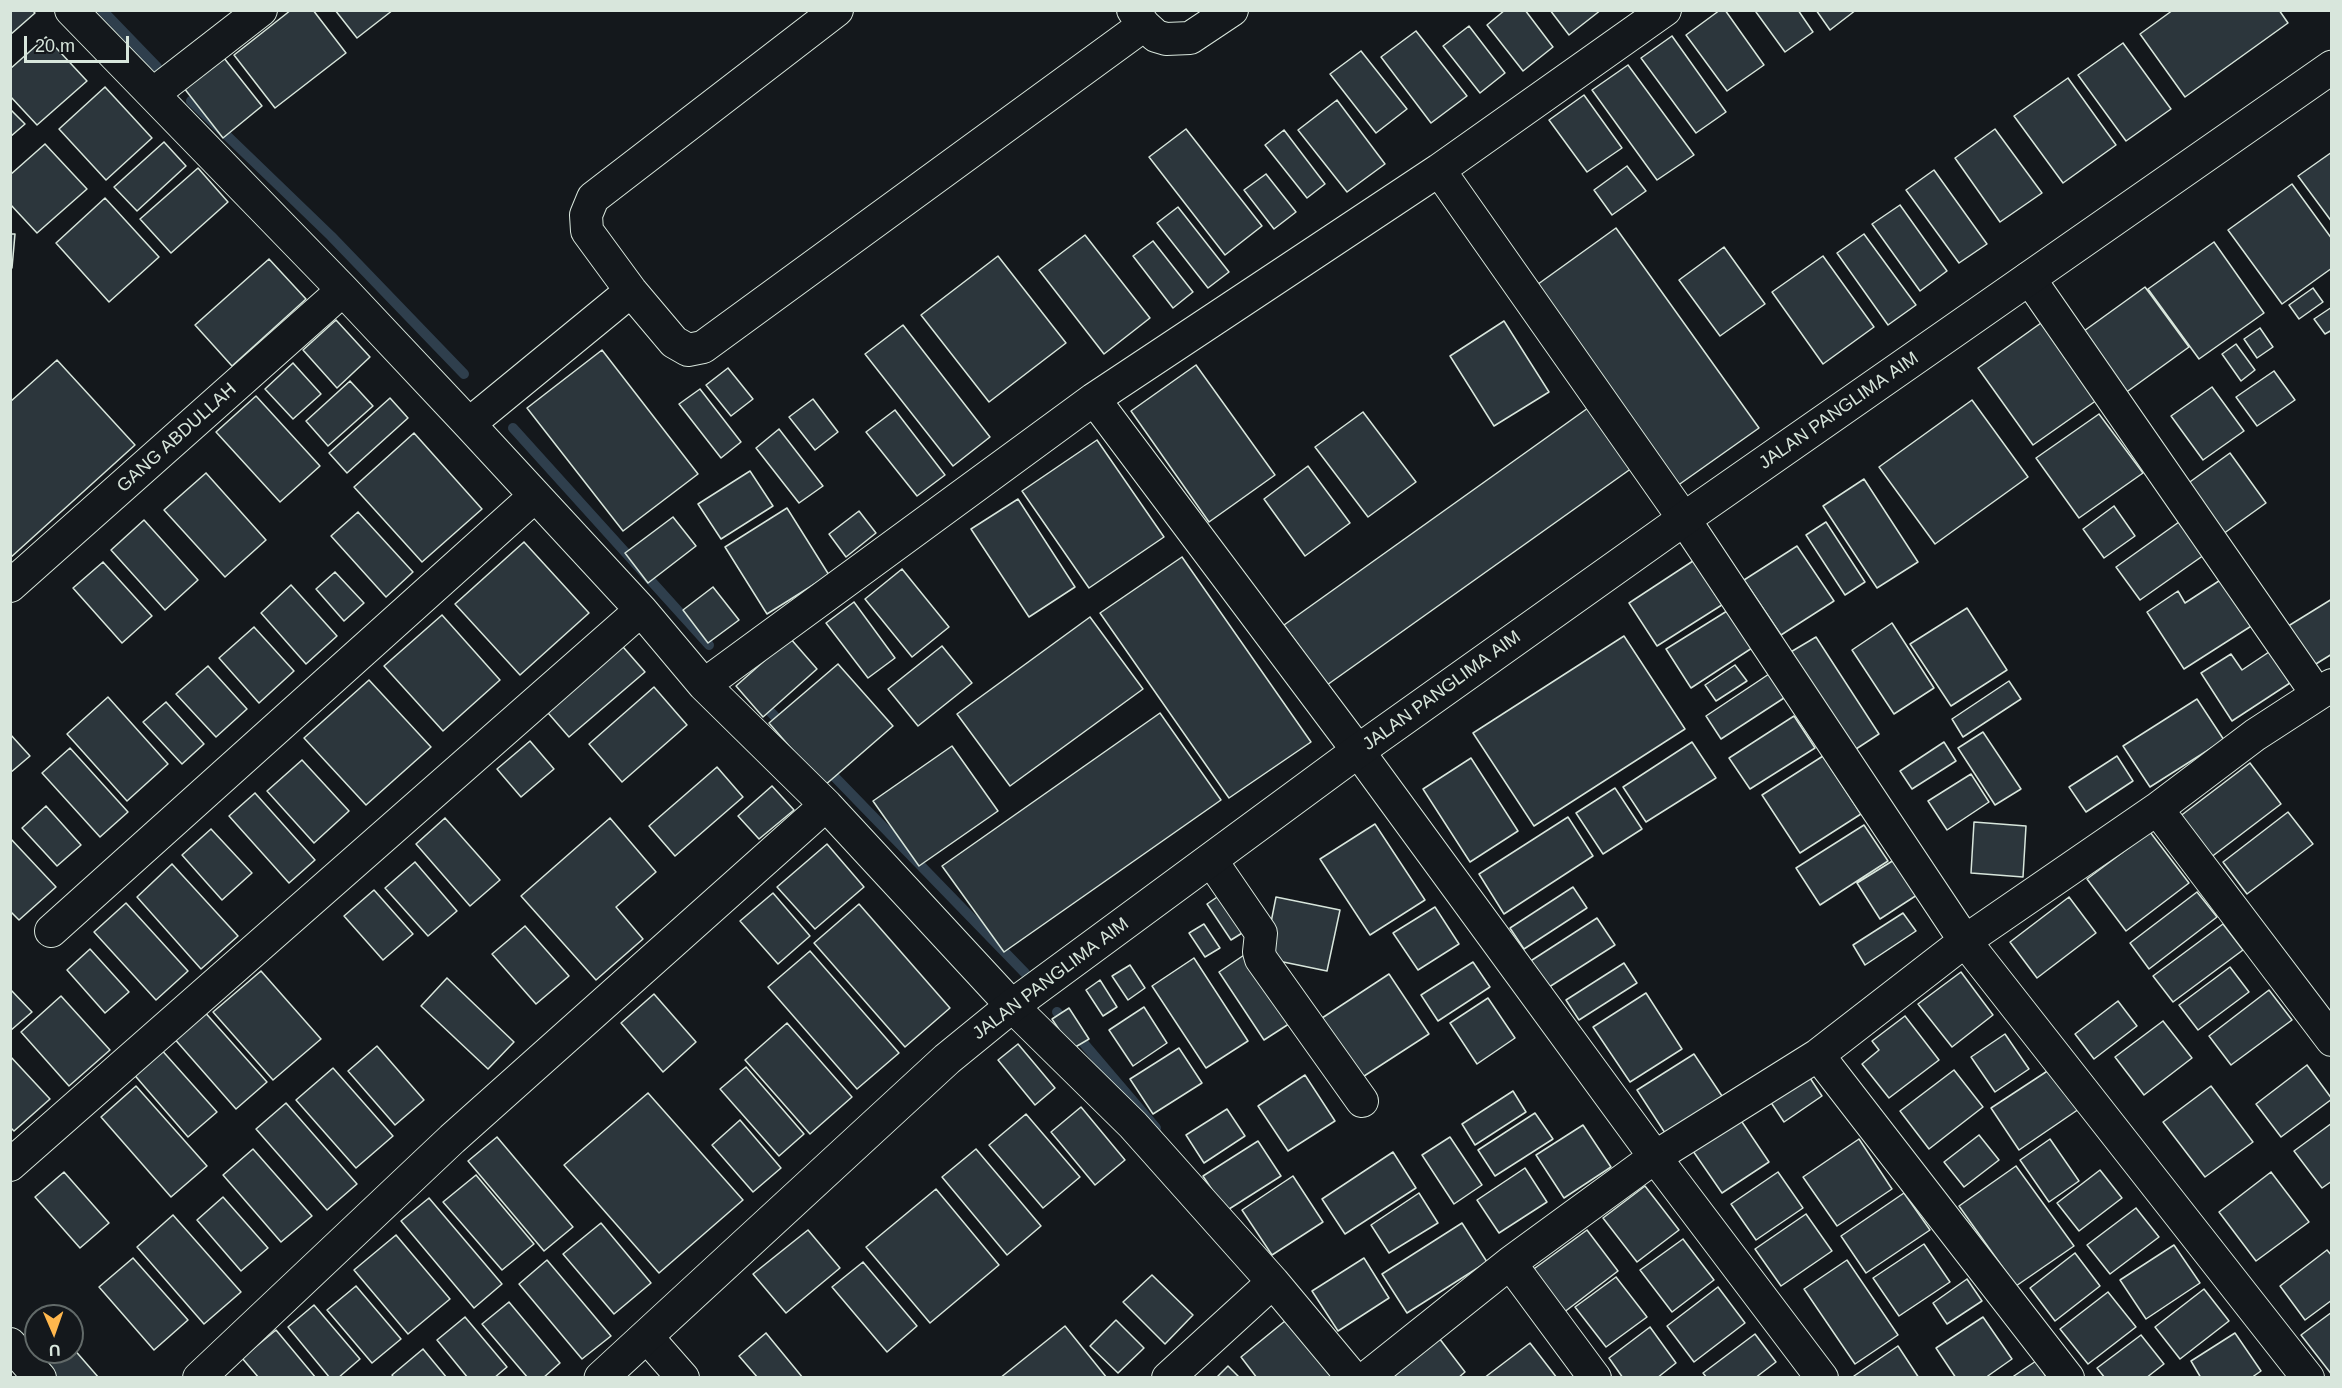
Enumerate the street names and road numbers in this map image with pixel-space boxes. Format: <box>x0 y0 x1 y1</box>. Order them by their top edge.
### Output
street label: JALAN PANGLIMA AIM <box>1755 348 1923 474</box>
street label: GANG ABDULLAH <box>113 379 241 497</box>
street label: JALAN PANGLIMA AIM <box>1359 627 1525 755</box>
street label: JALAN PANGLIMA AIM <box>969 913 1133 1045</box>

